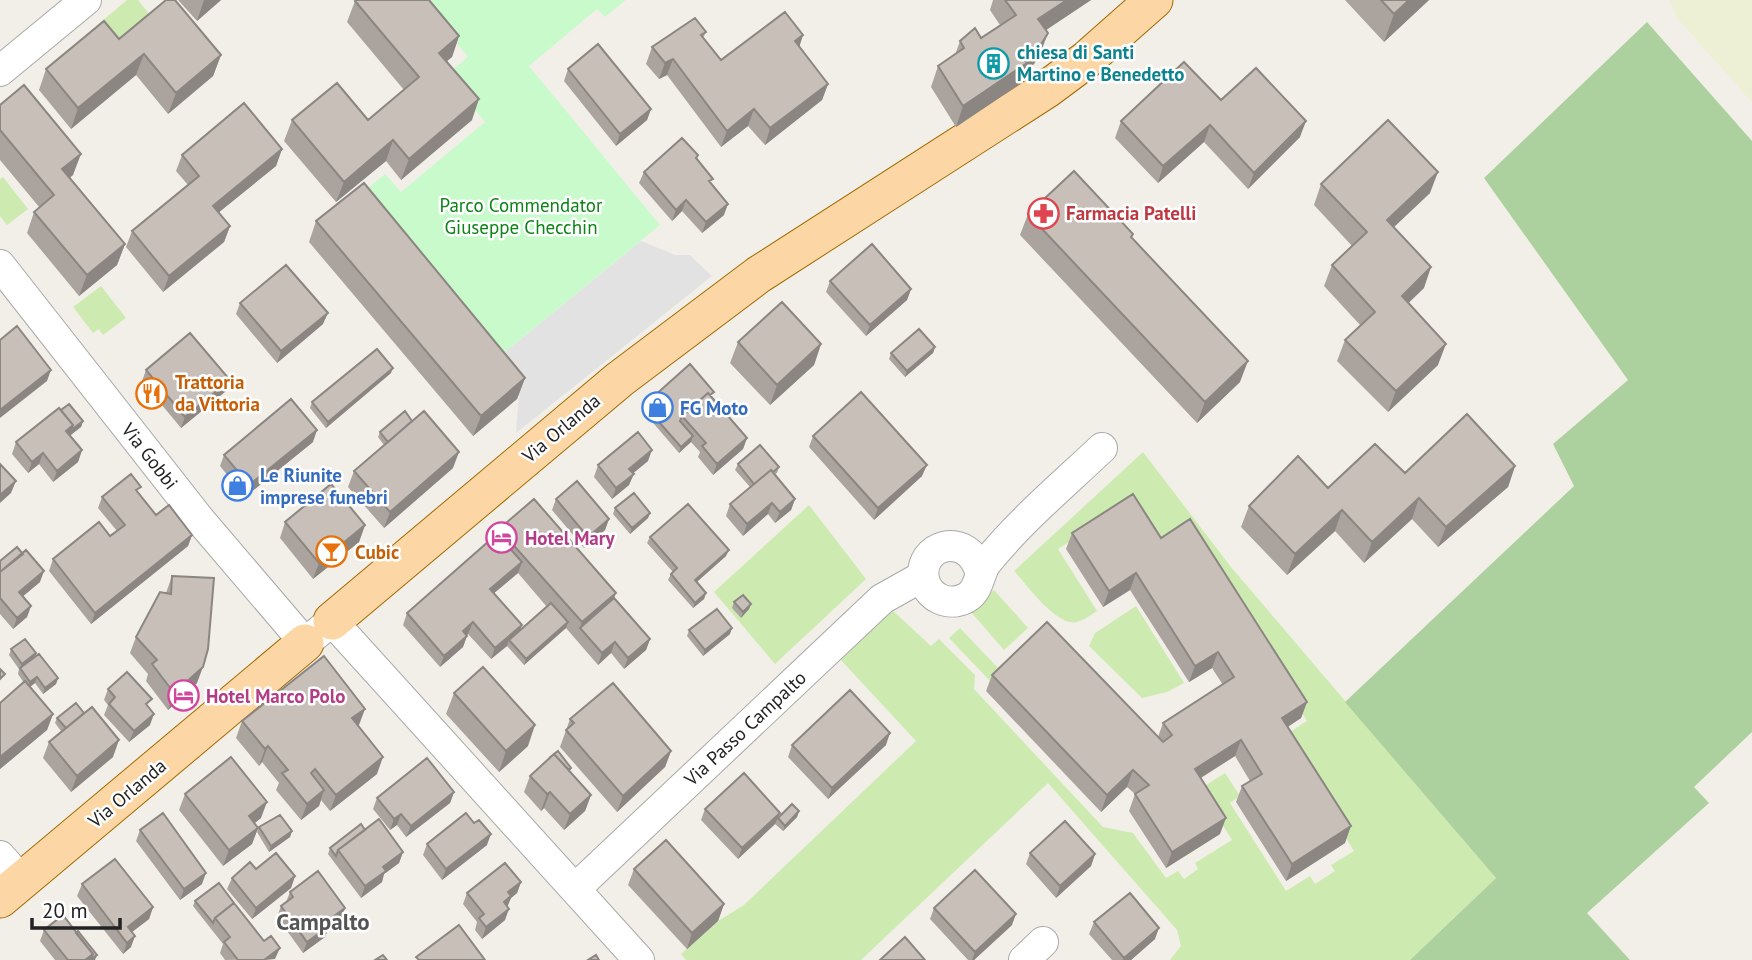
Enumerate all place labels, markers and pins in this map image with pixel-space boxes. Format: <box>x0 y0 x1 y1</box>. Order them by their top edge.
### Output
place label: chiesa di Santi Martino e Benedetto <box>1017 40 1184 86</box>
building icon: chiesa di Santi Martino e Benedetto <box>977 46 1011 80</box>
pharmacy icon: Farmacia Patelli <box>1026 196 1060 230</box>
place label: Farmacia Patelli <box>1066 201 1196 225</box>
place label: Trattoria da Vittoria <box>175 370 260 416</box>
restaurant icon: Trattoria da Vittoria <box>135 376 169 410</box>
shop icon: FG Moto <box>640 391 674 425</box>
place label: FG Moto <box>680 396 748 420</box>
place label: Le Riunite imprese funebri <box>260 463 388 509</box>
shop icon: Le Riunite imprese funebri <box>220 469 254 503</box>
hotel icon: Hotel Mary <box>485 521 519 555</box>
place label: Hotel Mary <box>525 526 615 550</box>
bar icon: Cubic <box>315 535 349 569</box>
place label: Cubic <box>355 540 399 564</box>
hotel icon: Hotel Marco Polo <box>166 679 200 713</box>
place label: Hotel Marco Polo <box>206 684 346 708</box>

